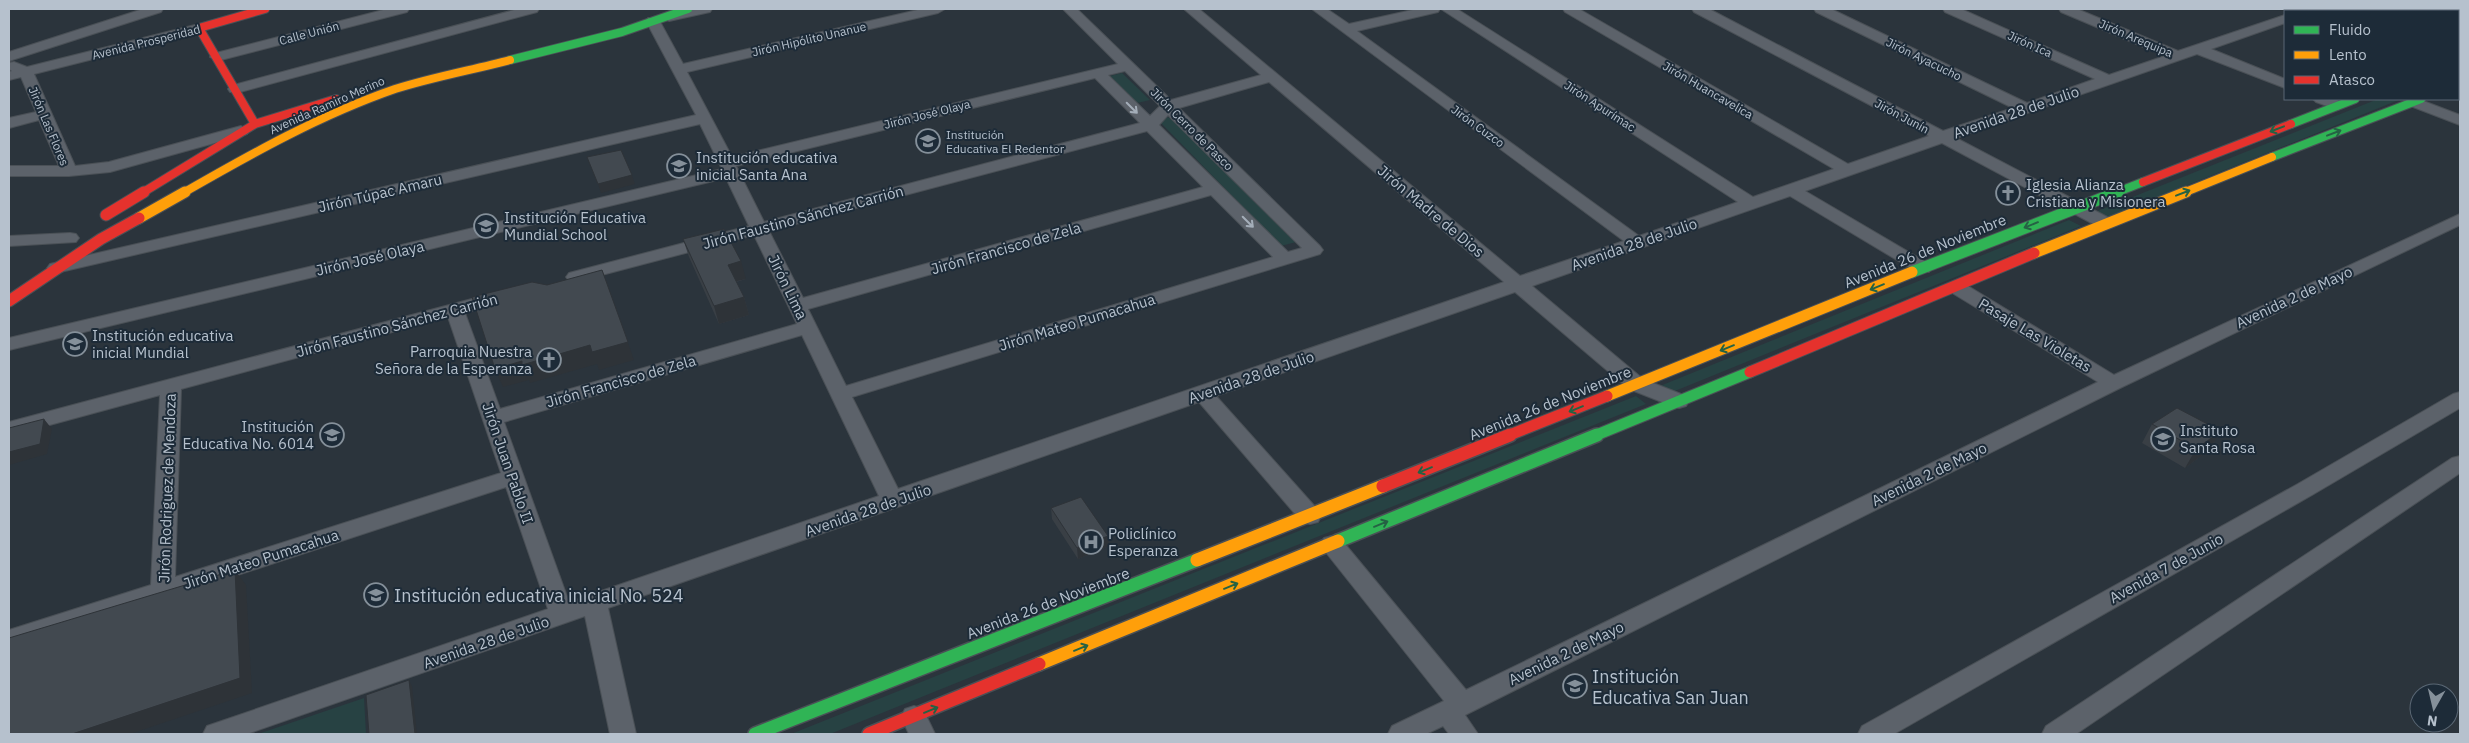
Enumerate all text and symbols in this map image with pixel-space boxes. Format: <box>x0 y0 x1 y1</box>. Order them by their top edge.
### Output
legend <box>2284 10 2459 100</box>
street label: Jirón Arequipa <box>2097 16 2176 60</box>
street label: Calle Unión <box>277 18 341 48</box>
street label: Jirón Hipólito Unanue <box>751 18 868 59</box>
text: Fluido <box>2329 20 2371 39</box>
street label: Avenida Prosperidad <box>90 21 202 63</box>
street label: Jirón Ica <box>2005 28 2055 61</box>
street label: Jirón Ayacucho <box>1884 34 1964 84</box>
text: Lento <box>2329 45 2367 64</box>
street label: Jirón Huancavelica <box>1660 58 1756 122</box>
text: Atasco <box>2329 70 2375 89</box>
street label: Avenida Ramiro Merino <box>267 73 387 137</box>
street label: Jirón Apurímac <box>1562 77 1638 135</box>
street label: Avenida 28 de Julio <box>1951 82 2081 142</box>
street label: Jirón Las Flores <box>26 84 72 168</box>
street label: Jirón Cerro de Pasco <box>1148 85 1237 174</box>
street label: Jirón Junín <box>1872 95 1932 137</box>
street label: Jirón José Olaya <box>882 96 972 132</box>
one-way arrow <box>1126 102 1139 114</box>
street label: Jirón Cuzco <box>1448 102 1508 151</box>
one-way arrow <box>2270 125 2285 134</box>
place label: Institución Educativa El Redentor <box>946 127 1065 156</box>
school or university icon: Institución Educativa El Redentor <box>915 128 941 154</box>
one-way arrow <box>2326 128 2342 137</box>
place label: Institución educativa inicial Santa Ana <box>696 148 838 184</box>
school or university icon: Institución educativa inicial Santa Ana <box>666 153 692 179</box>
street label: Jirón Madre de Dios <box>1374 161 1488 261</box>
street label: Jirón Túpac Amaru <box>316 170 444 216</box>
place label: Iglesia Alianza Cristiana y Misionera <box>2026 175 2166 211</box>
church icon: Iglesia Alianza Cristiana y Misionera <box>1995 180 2021 206</box>
street label: Jirón Faustino Sánchez Carrión <box>700 181 906 253</box>
one-way arrow <box>2175 187 2190 197</box>
place label: Institución Educativa Mundial School <box>504 208 646 244</box>
street label: Avenida 26 de Noviembre <box>1841 210 2009 292</box>
school or university icon: Institución Educativa Mundial School <box>473 213 499 239</box>
street label: Avenida 28 de Julio <box>1569 214 1699 274</box>
one-way arrow <box>1242 216 1254 228</box>
street label: Jirón Francisco de Zela <box>929 218 1083 278</box>
one-way arrow <box>2024 221 2039 231</box>
street label: Jirón José Olaya <box>314 236 426 280</box>
street label: Jirón Lima <box>764 252 812 322</box>
street label: Avenida 2 de Mayo <box>2233 262 2355 332</box>
one-way arrow <box>1870 282 1885 292</box>
street label: Jirón Faustino Sánchez Carrión <box>294 289 500 361</box>
street label: Jirón Mateo Pumacahua <box>997 289 1157 355</box>
street label: Pasaje Las Violetas <box>1975 294 2095 376</box>
place label: Institución educativa inicial Mundial <box>92 326 234 362</box>
school or university icon: Institución educativa inicial Mundial <box>62 331 88 357</box>
place label: Parroquia Nuestra Señora de la Esperanza <box>375 342 532 378</box>
one-way arrow <box>1720 343 1735 353</box>
church icon: Parroquia Nuestra Señora de la Esperanza <box>536 347 562 373</box>
street label: Avenida 28 de Julio <box>1186 347 1316 407</box>
street label: Jirón Francisco de Zela <box>544 351 698 411</box>
street label: Avenida 26 de Noviembre <box>1466 362 1634 444</box>
street label: Jirón Rodriguez de Mendoza <box>154 393 180 583</box>
street label: Jirón Juan Pablo II <box>478 400 538 526</box>
one-way arrow <box>1569 404 1584 414</box>
place label: Institución Educativa No. 6014 <box>182 417 314 453</box>
place label: Instituto Santa Rosa <box>2180 421 2255 457</box>
school or university icon: Institución Educativa No. 6014 <box>319 422 345 448</box>
school or university icon: Instituto Santa Rosa <box>2150 426 2176 452</box>
street label: Avenida 2 de Mayo <box>1868 438 1990 510</box>
one-way arrow <box>1418 466 1433 475</box>
street label: Avenida 28 de Julio <box>803 480 933 540</box>
one-way arrow <box>1373 518 1388 528</box>
place label: Policlínico Esperanza <box>1108 524 1178 560</box>
street label: Jirón Mateo Pumacahua <box>181 525 341 593</box>
hospital icon: Policlínico Esperanza <box>1078 529 1104 555</box>
street label: Avenida 7 de Junio <box>2106 529 2226 607</box>
street label: Avenida 26 de Noviembre <box>964 563 1132 643</box>
one-way arrow <box>1223 580 1238 590</box>
school or university icon: Institución educativa inicial No. 524 <box>363 582 389 608</box>
place label: Institución educativa inicial No. 524 <box>394 584 684 607</box>
street label: Avenida 28 de Julio <box>421 612 551 672</box>
street label: Avenida 2 de Mayo <box>1505 617 1627 689</box>
one-way arrow <box>1073 643 1088 652</box>
place label: Institución Educativa San Juan <box>1592 665 1749 709</box>
school or university icon: Institución Educativa San Juan <box>1562 673 1588 699</box>
north arrow <box>2409 683 2459 733</box>
one-way arrow <box>922 705 938 714</box>
text: N <box>2426 711 2438 730</box>

